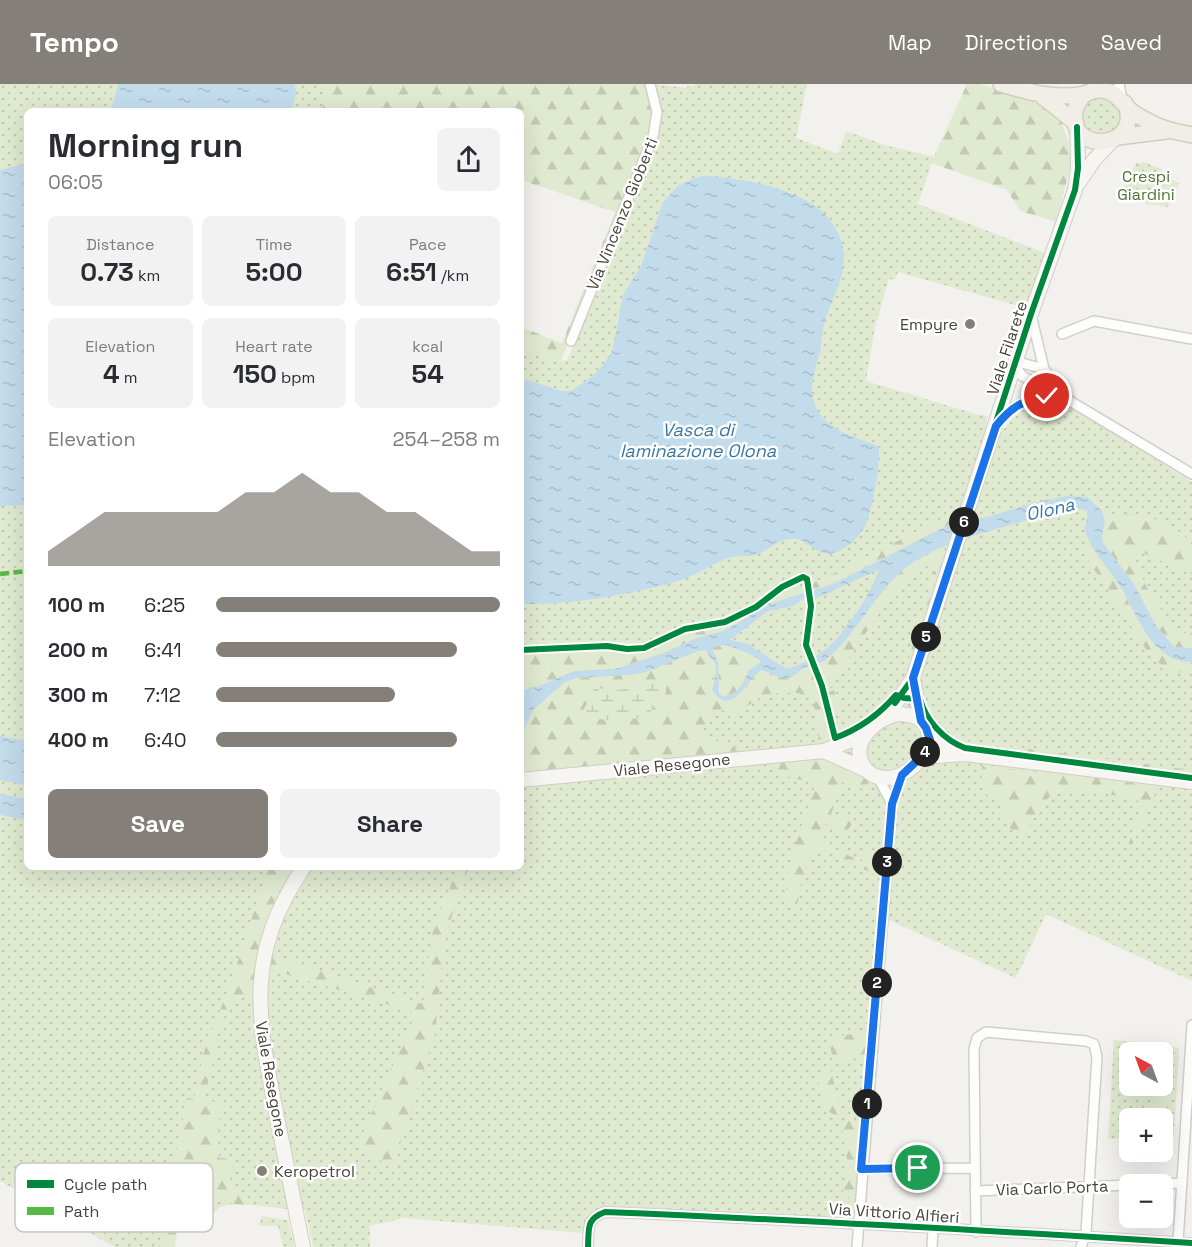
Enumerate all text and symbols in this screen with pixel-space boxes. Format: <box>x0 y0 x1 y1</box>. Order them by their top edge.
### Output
text: Tempo <box>30 24 119 60</box>
text: Map <box>888 29 932 56</box>
text: Directions <box>965 29 1068 56</box>
text: Saved <box>1101 29 1162 56</box>
text: Morning run <box>48 125 243 167</box>
button: share <box>437 128 500 191</box>
street label: Via Vincenzo Gioberti <box>582 135 662 293</box>
park label: Crespi Giardini <box>1117 166 1175 205</box>
text: 06:05 <box>48 169 103 195</box>
text: Distance <box>86 234 154 255</box>
text: Time <box>256 234 292 255</box>
text: Pace <box>409 234 446 255</box>
text: 0.73 <box>80 255 134 289</box>
text: 5:00 <box>245 255 303 289</box>
text: 6:51 <box>386 255 437 289</box>
text: km <box>134 265 160 286</box>
text: /km <box>437 265 469 286</box>
street label: Viale Filarete <box>982 298 1032 398</box>
place label: Empyre <box>900 314 958 335</box>
marker: Empyre <box>963 317 977 331</box>
text: Elevation <box>85 336 155 357</box>
text: Heart rate <box>235 336 313 357</box>
text: kcal <box>412 336 443 357</box>
text: 4 <box>103 357 120 391</box>
text: 150 <box>233 357 277 391</box>
text: 54 <box>412 357 444 391</box>
text: m <box>120 367 138 388</box>
text: bpm <box>277 367 315 388</box>
pin <box>1021 370 1072 421</box>
icon: check <box>1030 379 1063 412</box>
water label: Vasca di laminazione Olona <box>620 418 777 462</box>
text: Elevation <box>48 426 136 452</box>
text: 254–258 m <box>392 426 500 452</box>
water label: Olona <box>1024 492 1077 526</box>
pin: 6 <box>949 507 979 537</box>
text: 6 <box>959 511 969 532</box>
text: 100 m <box>48 592 105 618</box>
text: 6:25 <box>144 592 185 618</box>
pin: 5 <box>911 622 941 652</box>
text: 5 <box>921 626 931 647</box>
text: 200 m <box>48 637 108 663</box>
text: 6:41 <box>144 637 182 663</box>
text: 300 m <box>48 682 108 708</box>
text: 7:12 <box>144 682 181 708</box>
text: 400 m <box>48 727 109 753</box>
text: 6:40 <box>144 727 187 753</box>
pin: 4 <box>910 737 940 767</box>
text: 4 <box>920 741 930 762</box>
street label: Viale Resegone <box>612 748 732 782</box>
button: Save <box>48 789 268 858</box>
button: Share <box>280 789 500 858</box>
pin: 3 <box>872 847 902 877</box>
text: 3 <box>882 851 892 872</box>
pin: 2 <box>862 968 892 998</box>
text: 2 <box>872 972 882 993</box>
street label: Viale Resegone <box>250 1019 292 1139</box>
north arrow <box>1119 1042 1173 1096</box>
map controls <box>1119 1042 1173 1228</box>
pin: 1 <box>852 1089 882 1119</box>
text: 1 <box>863 1093 871 1114</box>
button: + <box>1119 1108 1173 1162</box>
pin <box>892 1142 943 1193</box>
icon: arrive <box>901 1151 934 1184</box>
place label: Keropetrol <box>274 1161 355 1182</box>
legend <box>15 1163 213 1232</box>
marker: Keropetrol <box>255 1164 269 1178</box>
text: Cycle path <box>64 1174 147 1195</box>
button: − <box>1119 1174 1173 1228</box>
street label: Via Carlo Porta <box>995 1176 1109 1200</box>
street label: Via Vittorio Alfieri <box>828 1198 960 1228</box>
text: Path <box>64 1201 99 1222</box>

